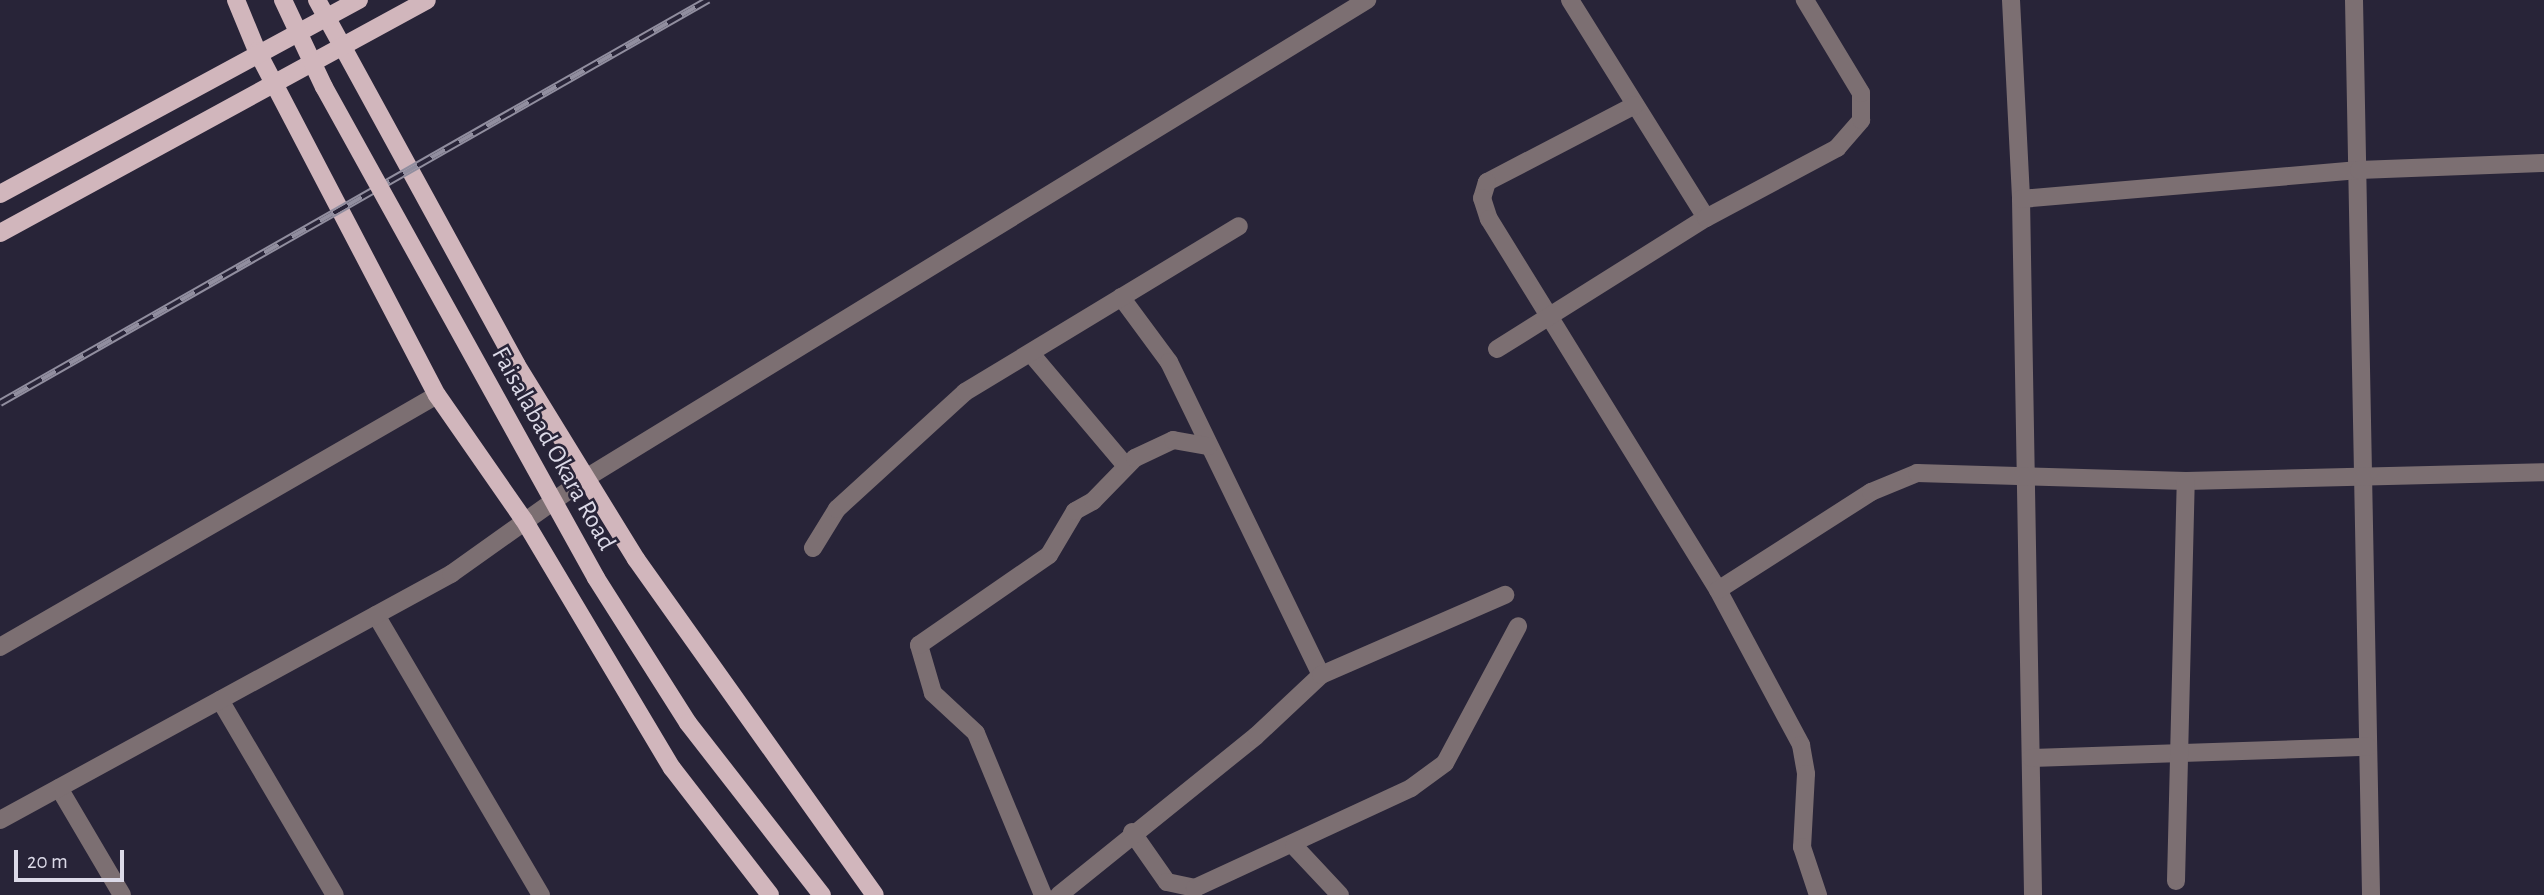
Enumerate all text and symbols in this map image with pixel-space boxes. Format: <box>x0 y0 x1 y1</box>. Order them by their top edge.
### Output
street label: Faisalabad Okara Road <box>484 342 622 556</box>
scale bar <box>18 836 128 880</box>
text: 20 m <box>27 851 68 872</box>

